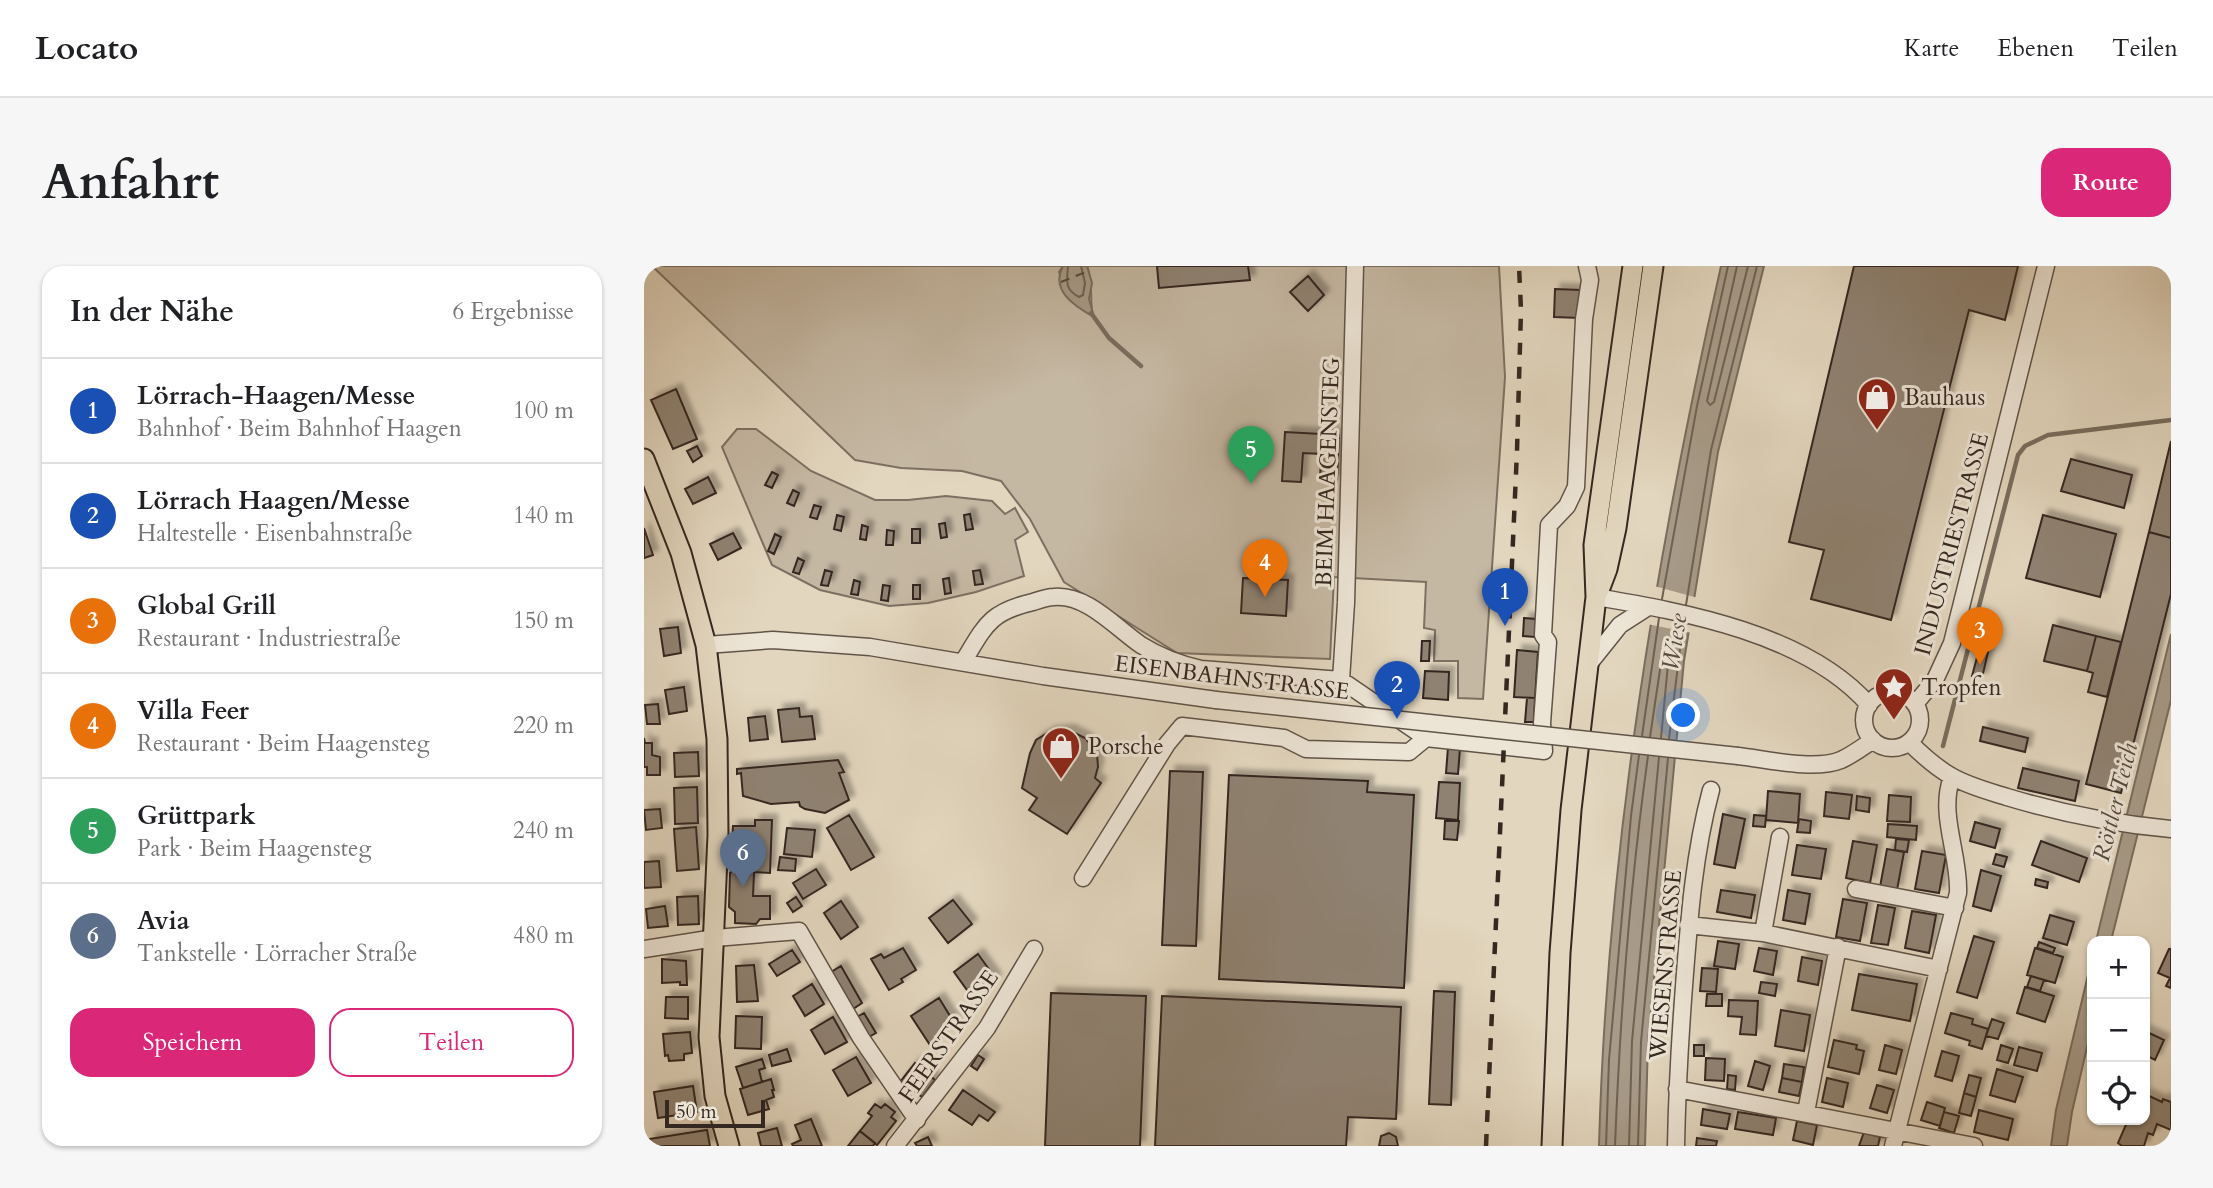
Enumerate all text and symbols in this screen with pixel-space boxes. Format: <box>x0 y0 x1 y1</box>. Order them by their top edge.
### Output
text: Locato <box>35 26 138 71</box>
text: Karte <box>1904 32 1959 65</box>
text: Ebenen <box>1997 32 2074 65</box>
text: Teilen <box>2112 32 2178 65</box>
button: Route <box>2041 148 2171 217</box>
text: Anfahrt <box>42 149 219 216</box>
text: In der Nähe <box>70 291 234 332</box>
text: 6 Ergebnisse <box>452 296 574 327</box>
street label: BEIM HAAGENSTEG <box>1308 356 1347 588</box>
shop icon: Bauhaus <box>1856 376 1898 431</box>
text: Lörrach-Haagen/Messe <box>137 378 415 413</box>
place label: Bauhaus <box>1904 382 1985 413</box>
text: 1 <box>87 395 99 426</box>
text: 100 m <box>513 395 574 426</box>
text: Bahnhof · Beim Bahnhof Haagen <box>137 413 462 444</box>
pin: 5 <box>1228 426 1274 484</box>
street label: INDUSTRIESTRASSE <box>1907 429 1996 659</box>
text: Lörrach Haagen/Messe <box>137 483 410 518</box>
text: 2 <box>87 500 99 531</box>
text: 140 m <box>513 500 574 531</box>
text: Haltestelle · Eisenbahnstraße <box>137 518 413 549</box>
pin: 4 <box>1242 539 1288 597</box>
pin: 1 <box>1482 568 1528 626</box>
text: Global Grill <box>137 588 276 623</box>
text: 3 <box>87 605 99 636</box>
text: 150 m <box>513 605 574 636</box>
pin: 3 <box>1957 607 2003 665</box>
water label: Wiese <box>1654 610 1695 673</box>
text: Restaurant · Industriestraße <box>137 623 401 654</box>
street label: EISENBAHNSTRASSE <box>1113 648 1351 707</box>
pin: 2 <box>1374 661 1420 719</box>
place icon: Tropfen <box>1873 666 1915 721</box>
place label: Tropfen <box>1921 672 2001 703</box>
text: Villa Feer <box>137 693 249 728</box>
your location <box>1666 698 1700 732</box>
text: 4 <box>87 710 99 741</box>
text: 220 m <box>513 710 574 741</box>
shop icon: Porsche <box>1040 725 1082 780</box>
text: Restaurant · Beim Haagensteg <box>137 728 430 759</box>
place label: Porsche <box>1088 731 1164 762</box>
water label: Röttler Teich <box>2085 739 2146 865</box>
text: Grüttpark <box>137 798 256 833</box>
text: 5 <box>87 815 99 846</box>
text: 240 m <box>513 815 574 846</box>
pin: 6 <box>720 829 766 887</box>
text: Park · Beim Haagensteg <box>137 833 371 864</box>
street label: WIESENSTRASSE <box>1642 869 1689 1062</box>
text: Avia <box>137 903 190 938</box>
text: 6 <box>87 920 99 951</box>
text: 480 m <box>513 920 574 951</box>
map controls <box>2087 936 2150 1125</box>
button: + <box>2087 936 2150 999</box>
text: Tankstelle · Lörracher Straße <box>137 938 417 969</box>
street label: FEERSTRASSE <box>891 964 1006 1109</box>
button: − <box>2087 999 2150 1062</box>
button: Speichern <box>70 1008 315 1077</box>
button: Teilen <box>329 1008 574 1077</box>
button: locate <box>2087 1062 2150 1125</box>
scale bar <box>665 1097 765 1129</box>
text: 50 m <box>676 1099 717 1125</box>

